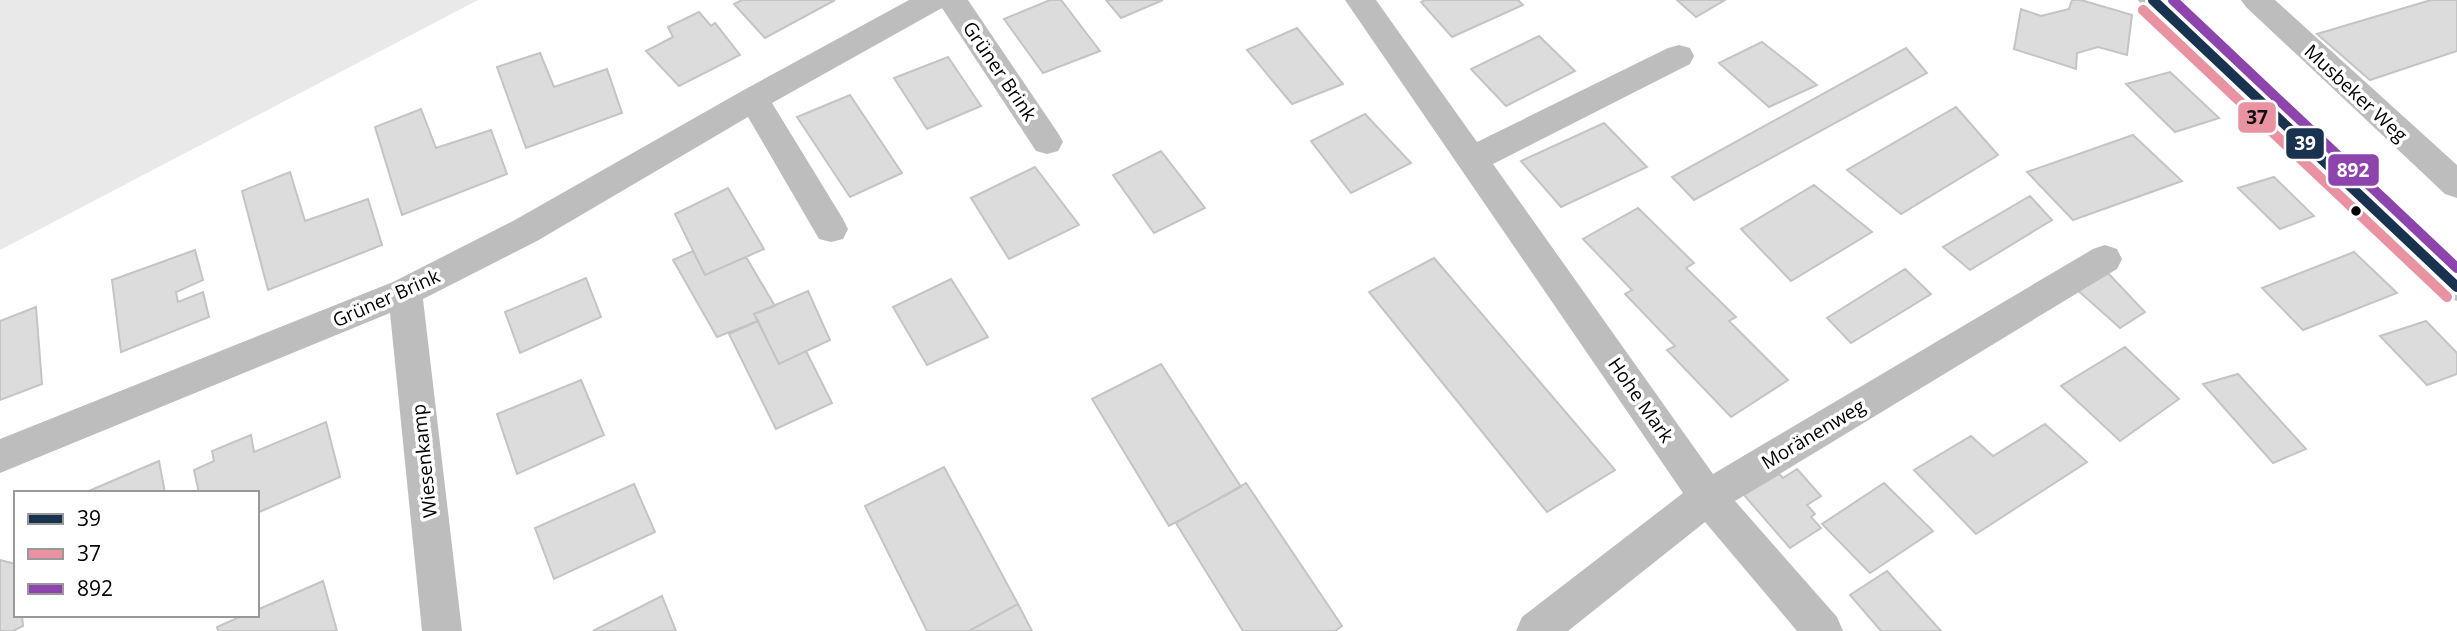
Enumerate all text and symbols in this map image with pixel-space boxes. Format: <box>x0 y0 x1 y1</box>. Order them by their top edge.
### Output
street label: Grüner Brink <box>957 16 1043 126</box>
street label: Musbeker Weg <box>2299 38 2413 148</box>
line badge: 37 <box>2237 101 2277 134</box>
text: 37 <box>2246 104 2268 130</box>
line badge: 39 <box>2285 127 2325 160</box>
text: 39 <box>2294 130 2316 156</box>
line badge: 892 <box>2327 153 2380 187</box>
text: 892 <box>2337 157 2369 183</box>
unlabelled marker <box>2349 204 2363 218</box>
street label: Grüner Brink <box>328 263 444 333</box>
street label: Hohe Mark <box>1602 352 1680 448</box>
street label: Moränenweg <box>1756 393 1870 475</box>
street label: Wiesenkamp <box>405 403 443 519</box>
legend <box>14 491 259 617</box>
text: 39 <box>77 504 101 532</box>
text: 37 <box>77 539 101 567</box>
text: 892 <box>77 574 113 602</box>

